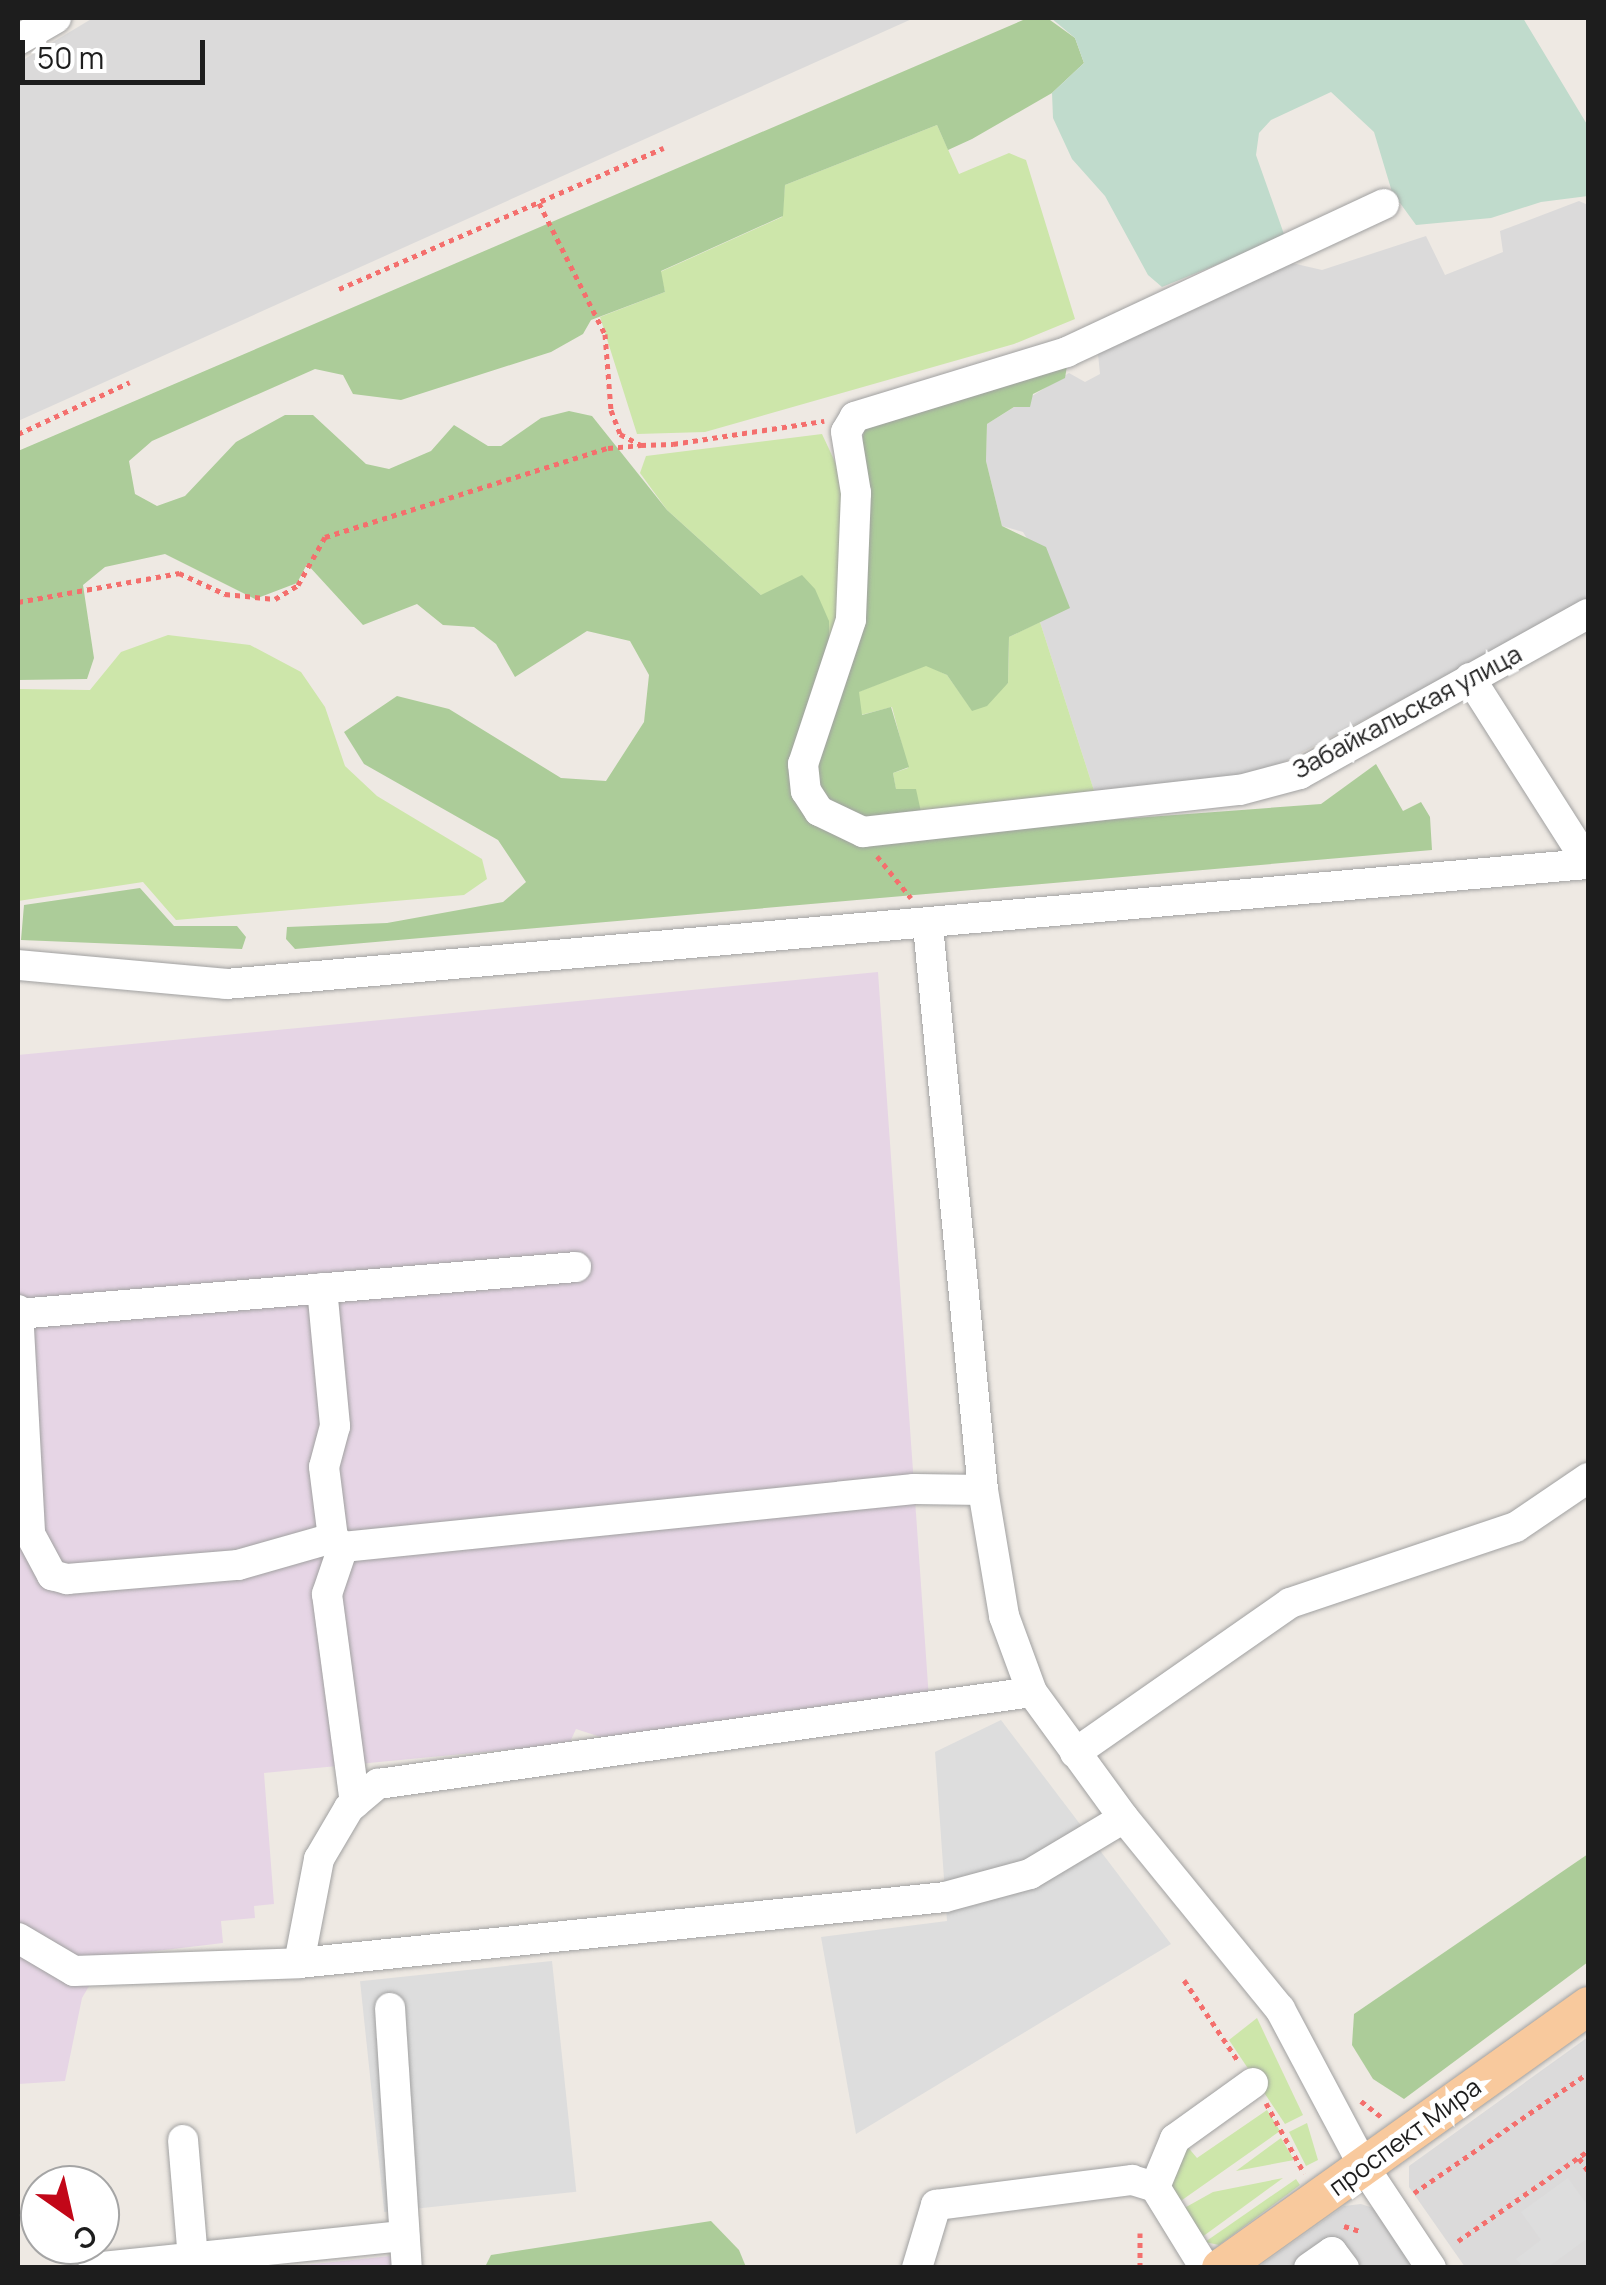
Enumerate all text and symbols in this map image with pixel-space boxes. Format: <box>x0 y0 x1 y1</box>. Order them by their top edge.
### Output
scale bar <box>25 20 210 82</box>
text: 50 m <box>37 37 104 78</box>
street label: Забайкальская улица <box>1287 639 1527 785</box>
street label: проспект Мира <box>1323 2072 1487 2202</box>
north arrow <box>20 2165 120 2265</box>
text: С <box>66 2217 105 2260</box>

